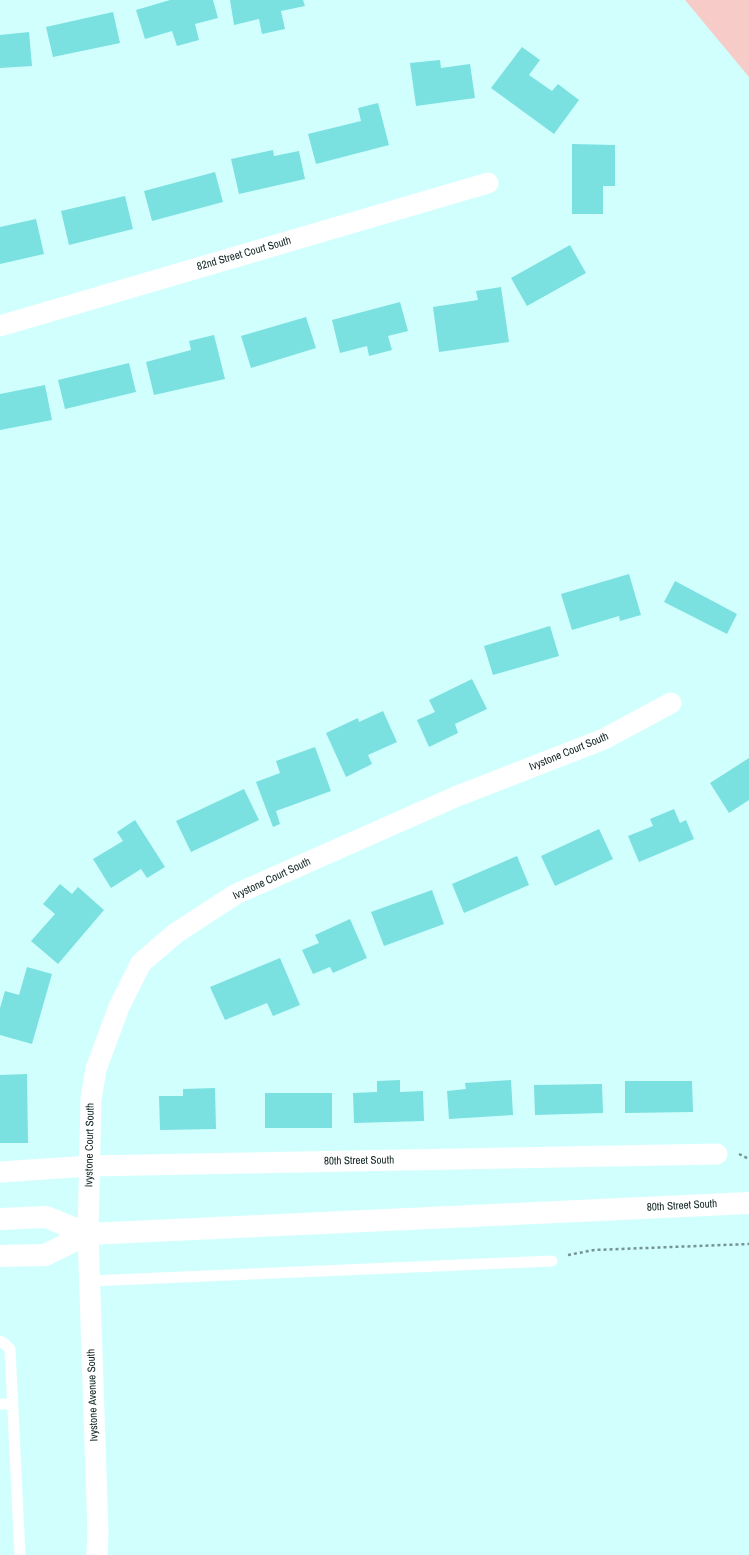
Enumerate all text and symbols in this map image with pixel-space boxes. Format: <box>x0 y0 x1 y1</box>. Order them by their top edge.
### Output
street label: 82nd Street Court South <box>195 234 293 274</box>
street label: Ivystone Court South <box>527 730 611 774</box>
street label: Ivystone Court South <box>231 855 313 903</box>
street label: Ivystone Court South <box>83 1103 97 1187</box>
street label: 80th Street South <box>324 1154 394 1168</box>
street label: 80th Street South <box>647 1198 717 1214</box>
street label: Ivystone Avenue South <box>85 1348 101 1442</box>

